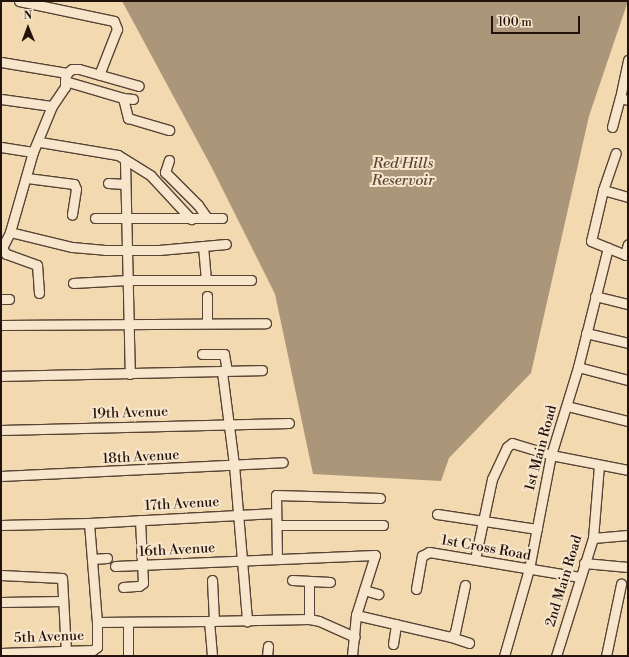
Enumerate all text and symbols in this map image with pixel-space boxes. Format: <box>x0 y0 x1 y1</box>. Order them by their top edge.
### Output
north arrow <box>8 8 48 48</box>
scale bar <box>493 8 582 34</box>
text: N <box>23 9 32 23</box>
text: 100 m <box>498 15 532 30</box>
water label: Red Hills Reservoir <box>372 154 434 189</box>
street label: 19th Avenue <box>91 403 169 423</box>
street label: 1st Main Road <box>522 403 560 493</box>
street label: 18th Avenue <box>102 447 180 467</box>
street label: 17th Avenue <box>144 494 220 514</box>
street label: 1st Cross Road <box>440 532 532 564</box>
street label: 2nd Main Road <box>542 533 586 629</box>
street label: 16th Avenue <box>138 540 216 560</box>
street label: 5th Avenue <box>14 627 84 647</box>

